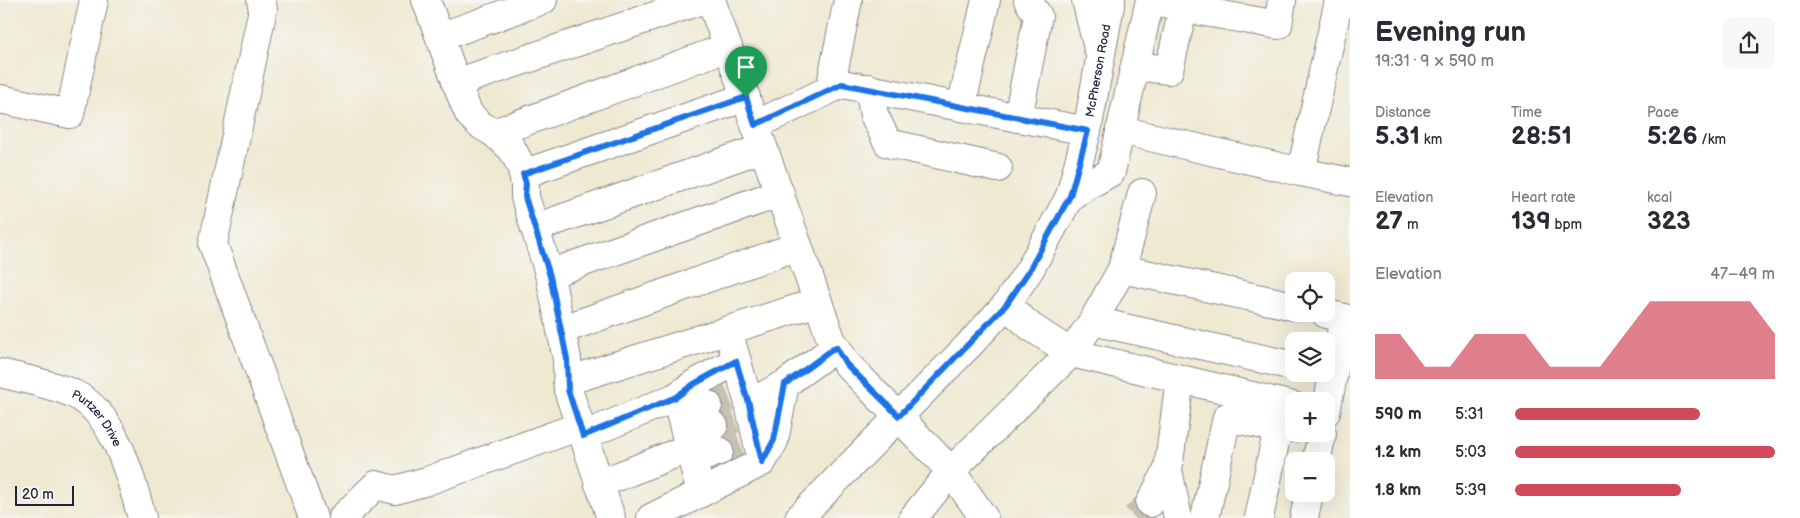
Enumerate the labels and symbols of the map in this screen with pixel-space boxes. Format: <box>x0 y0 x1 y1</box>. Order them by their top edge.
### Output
street label: McPherson Road <box>1083 23 1114 119</box>
pin <box>725 46 767 97</box>
street label: Purtzer Drive <box>69 387 125 449</box>
scale bar <box>15 483 74 506</box>

